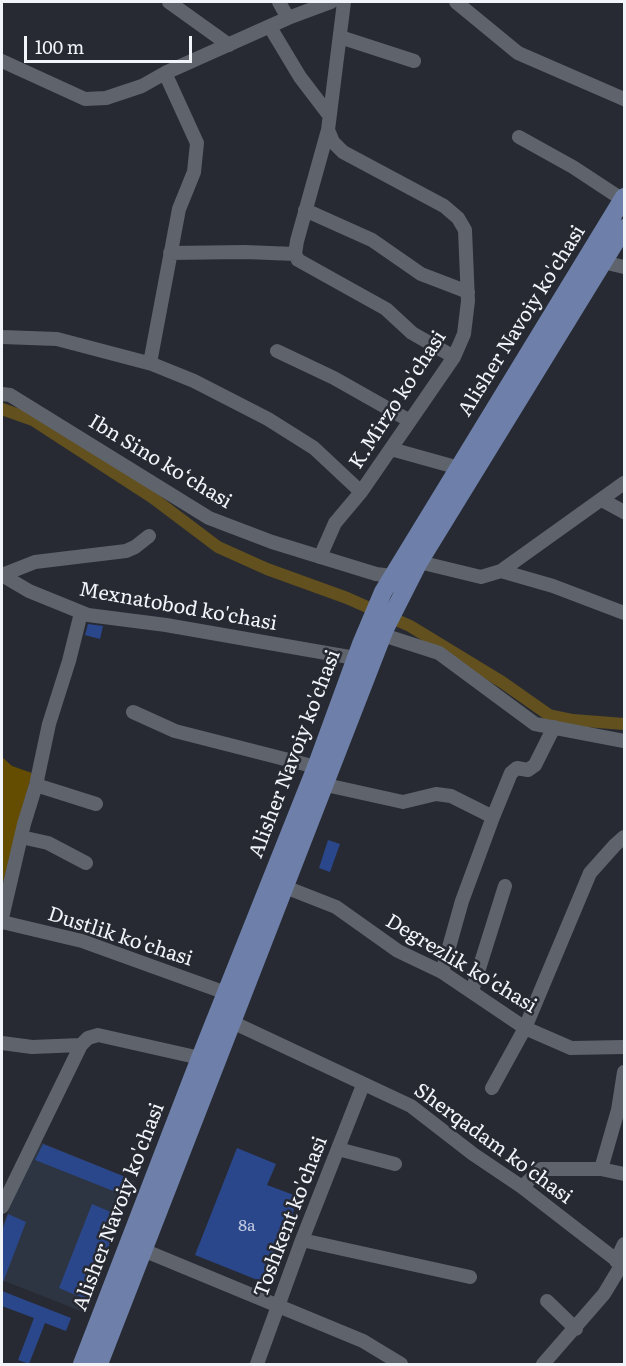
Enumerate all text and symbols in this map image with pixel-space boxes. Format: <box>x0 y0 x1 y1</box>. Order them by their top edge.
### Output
scale bar <box>27 24 195 62</box>
text: 100 m <box>35 33 84 60</box>
street label: Alisher Navoiy ko'chasi <box>453 221 591 421</box>
street label: K.Mirzo ko'chasi <box>344 326 452 474</box>
street label: Ibn Sino ko‘chasi <box>84 410 236 514</box>
street label: Mexnatobod ko'chasi <box>77 578 279 636</box>
street label: Alisher Navoiy ko'chasi <box>244 647 346 861</box>
street label: Dustlik ko'chasi <box>44 902 196 972</box>
street label: Degrezlik ko'chasi <box>381 909 541 1019</box>
street label: Sherqadam ko'chasi <box>409 1079 577 1209</box>
street label: Alisher Navoiy ko'chasi <box>68 1100 170 1314</box>
street label: Toshkent ko'chasi <box>249 1133 333 1301</box>
house number: 8a <box>238 1216 256 1236</box>

